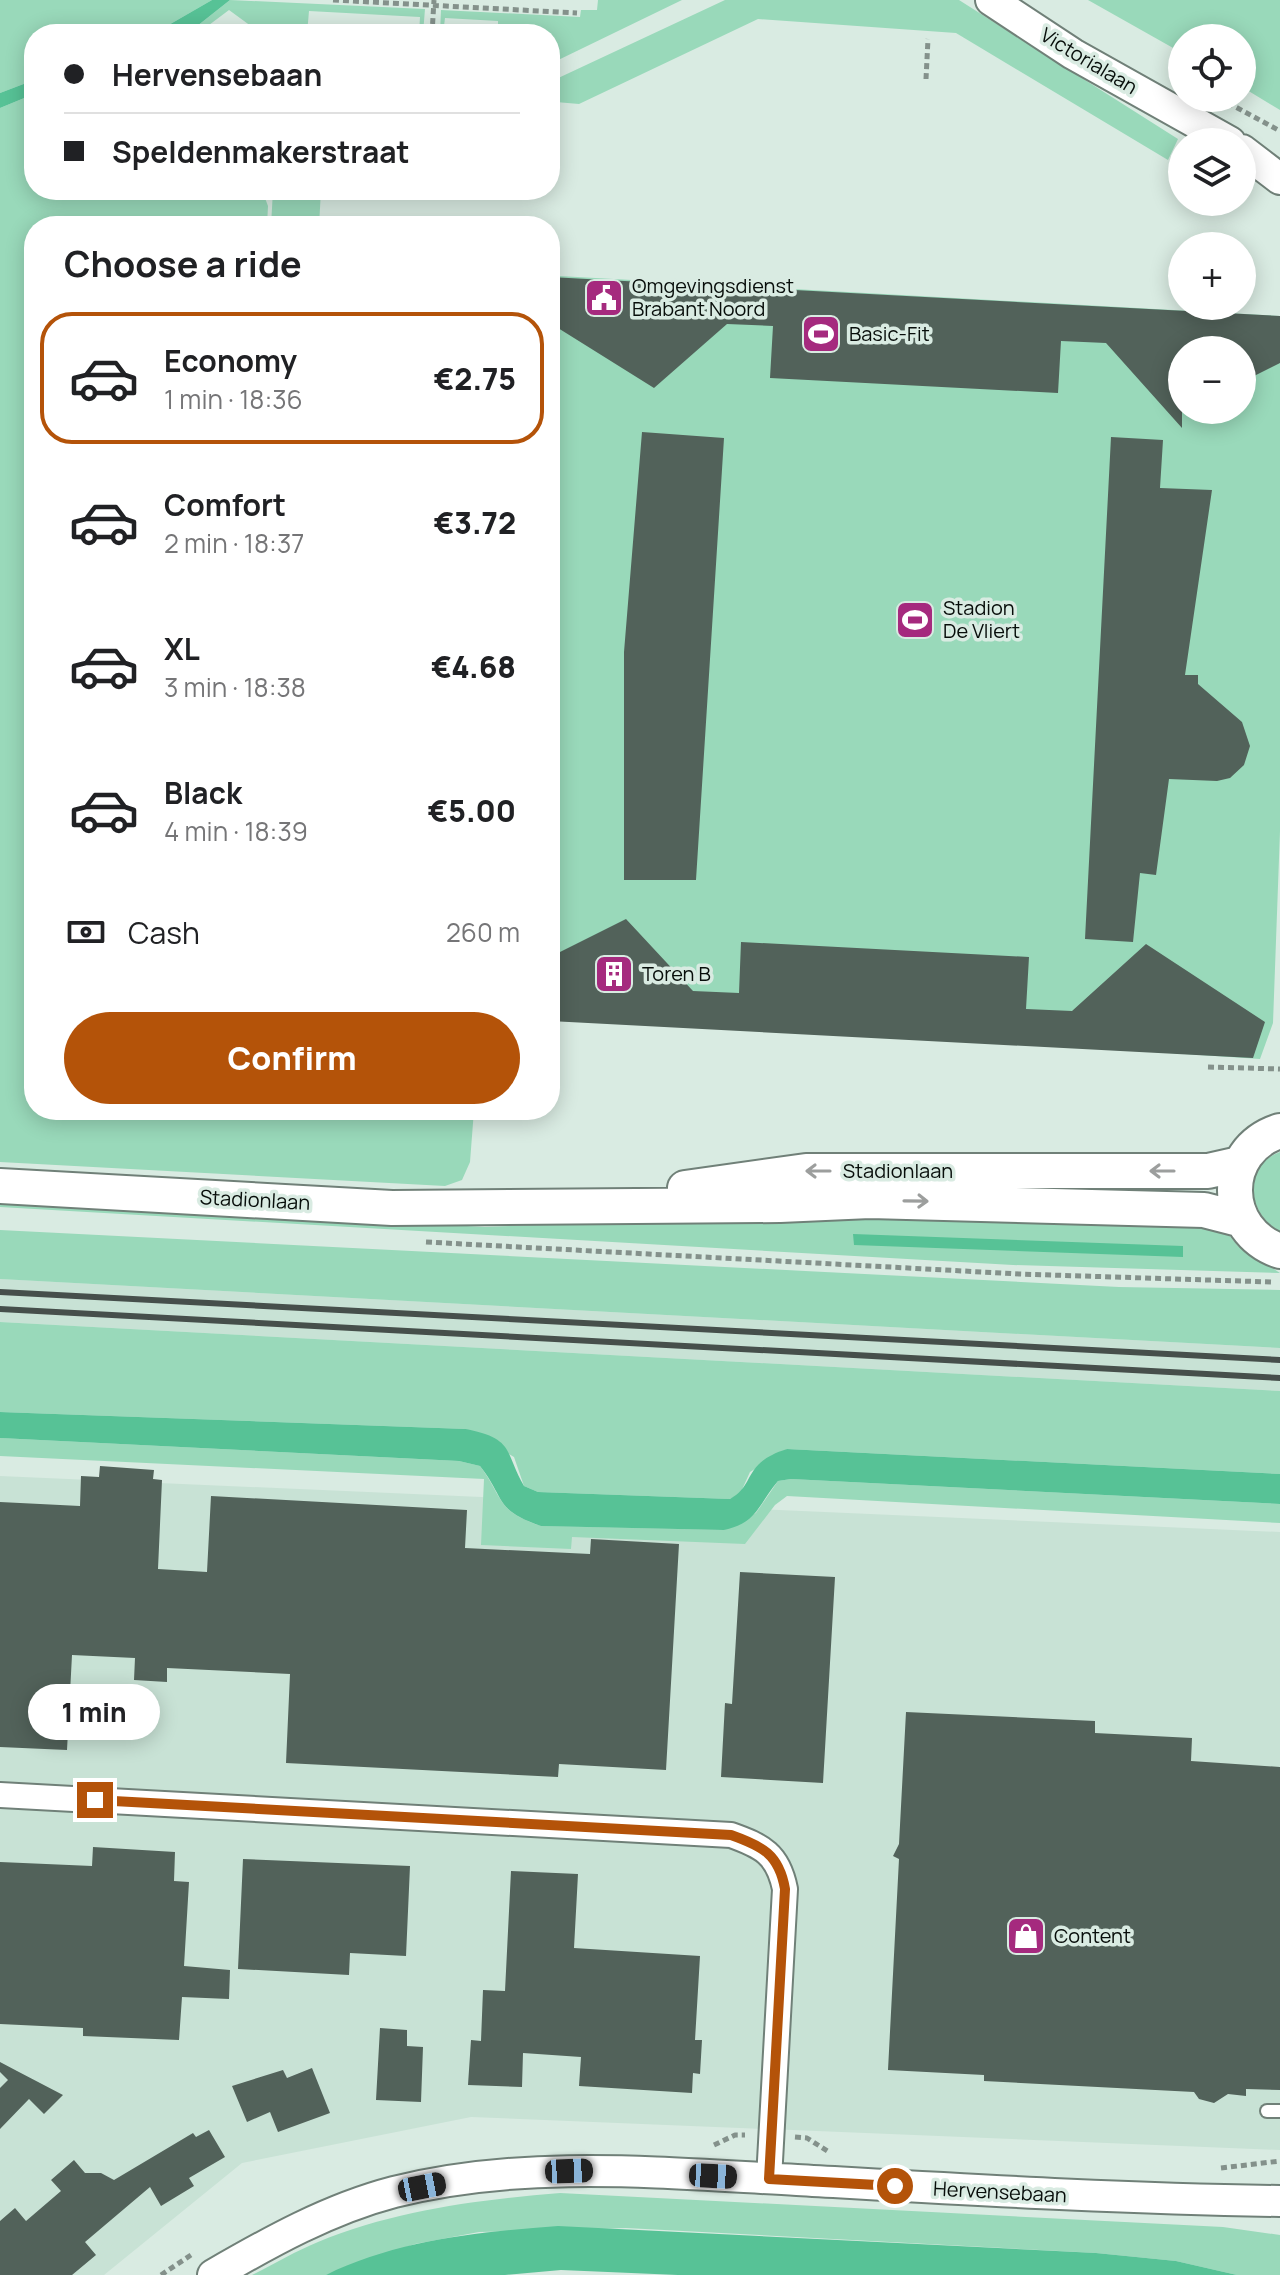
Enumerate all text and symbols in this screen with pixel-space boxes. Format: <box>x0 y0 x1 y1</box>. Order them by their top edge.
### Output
street label: Victorialaan <box>1036 21 1143 100</box>
map controls <box>1168 24 1256 424</box>
button: locate <box>1168 24 1256 112</box>
text: Hervensebaan <box>112 54 322 95</box>
button: layers <box>1168 128 1256 216</box>
text: Speldenmakerstraat <box>112 131 409 172</box>
button: + <box>1168 232 1256 320</box>
text: Choose a ride <box>64 239 302 288</box>
place label: Omgevingsdienst Brabant Noord <box>632 272 794 322</box>
public building icon: Omgevingsdienst Brabant Noord <box>583 277 625 319</box>
sports icon: Basic-Fit <box>800 313 842 355</box>
place label: Basic-Fit <box>849 320 930 347</box>
button: − <box>1168 336 1256 424</box>
text: Economy <box>164 340 297 381</box>
icon: car <box>68 342 140 414</box>
text: €2.75 <box>433 358 516 399</box>
text: 1 min · 18:36 <box>164 381 303 417</box>
text: Comfort <box>164 484 286 525</box>
icon: car <box>68 486 140 558</box>
text: €3.72 <box>433 502 516 543</box>
text: 2 min · 18:37 <box>164 525 304 561</box>
place label: Stadion De Vliert <box>943 594 1020 644</box>
sports icon: Stadion De Vliert <box>894 599 936 641</box>
text: XL <box>164 628 200 669</box>
icon: car <box>68 630 140 702</box>
text: €4.68 <box>431 646 516 687</box>
text: 3 min · 18:38 <box>164 669 306 705</box>
text: Black <box>164 772 242 813</box>
icon: car <box>68 774 140 846</box>
text: €5.00 <box>427 790 516 831</box>
text: 4 min · 18:39 <box>164 813 308 849</box>
icon: cash <box>64 910 108 954</box>
text: Cash <box>128 912 200 953</box>
text: 260 m <box>446 914 520 950</box>
building icon: Toren B <box>593 953 635 995</box>
place label: Toren B <box>642 960 711 987</box>
button: Confirm <box>64 1012 520 1104</box>
street label: Stadionlaan <box>843 1157 953 1184</box>
one-way arrow <box>805 1163 832 1179</box>
one-way arrow <box>1149 1163 1176 1179</box>
street label: Stadionlaan <box>199 1183 311 1216</box>
one-way arrow <box>902 1194 929 1209</box>
callout: 1 min <box>29 1684 161 1740</box>
text: 1 min <box>61 1694 127 1730</box>
route end <box>77 1782 113 1818</box>
shop icon: Content <box>1005 1915 1047 1957</box>
place label: Content <box>1054 1922 1131 1949</box>
car <box>545 2158 593 2184</box>
car <box>688 2163 738 2189</box>
route start <box>877 2168 913 2204</box>
car <box>396 2171 448 2203</box>
street label: Hervensebaan <box>933 2175 1068 2208</box>

